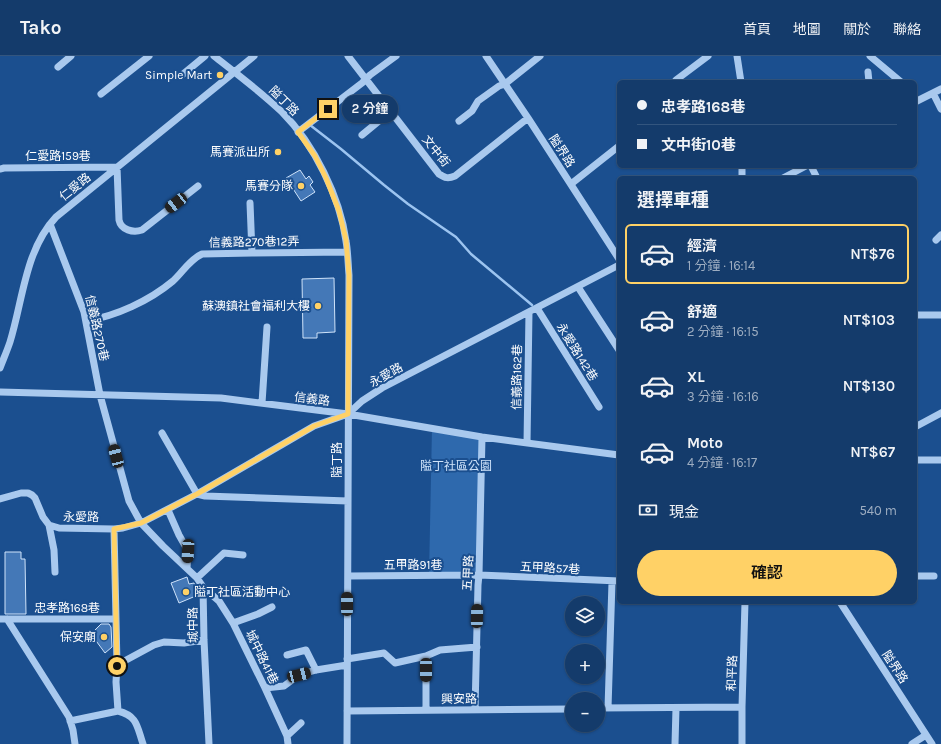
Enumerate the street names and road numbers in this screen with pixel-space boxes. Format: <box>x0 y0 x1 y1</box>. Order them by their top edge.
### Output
street label: 隘丁路 <box>266 83 302 119</box>
street label: 隘界路 <box>546 132 578 170</box>
street label: 文中街 <box>419 133 453 169</box>
street label: 仁愛路159巷 <box>25 149 91 163</box>
street label: 仁愛路 <box>57 170 93 204</box>
street label: 信義路270巷12弄 <box>209 234 299 250</box>
street label: 信義路270巷 <box>83 293 111 363</box>
street label: 永愛路142巷 <box>554 320 600 384</box>
street label: 信義路162巷 <box>509 344 525 410</box>
street label: 永愛路 <box>367 360 405 390</box>
street label: 信義路 <box>293 390 331 408</box>
street label: 隘丁路 <box>330 442 344 478</box>
street label: 永愛路 <box>63 510 99 524</box>
street label: 五甲路 <box>460 555 476 591</box>
street label: 五甲路91巷 <box>384 558 442 572</box>
street label: 五甲路57巷 <box>519 559 581 577</box>
street label: 忠孝路168巷 <box>34 601 100 615</box>
street label: 城中路 <box>186 607 200 643</box>
street label: 城中路41巷 <box>243 628 281 686</box>
street label: 隘界路 <box>879 648 911 686</box>
street label: 和平路 <box>724 655 740 691</box>
street label: 興安路 <box>441 692 477 706</box>

